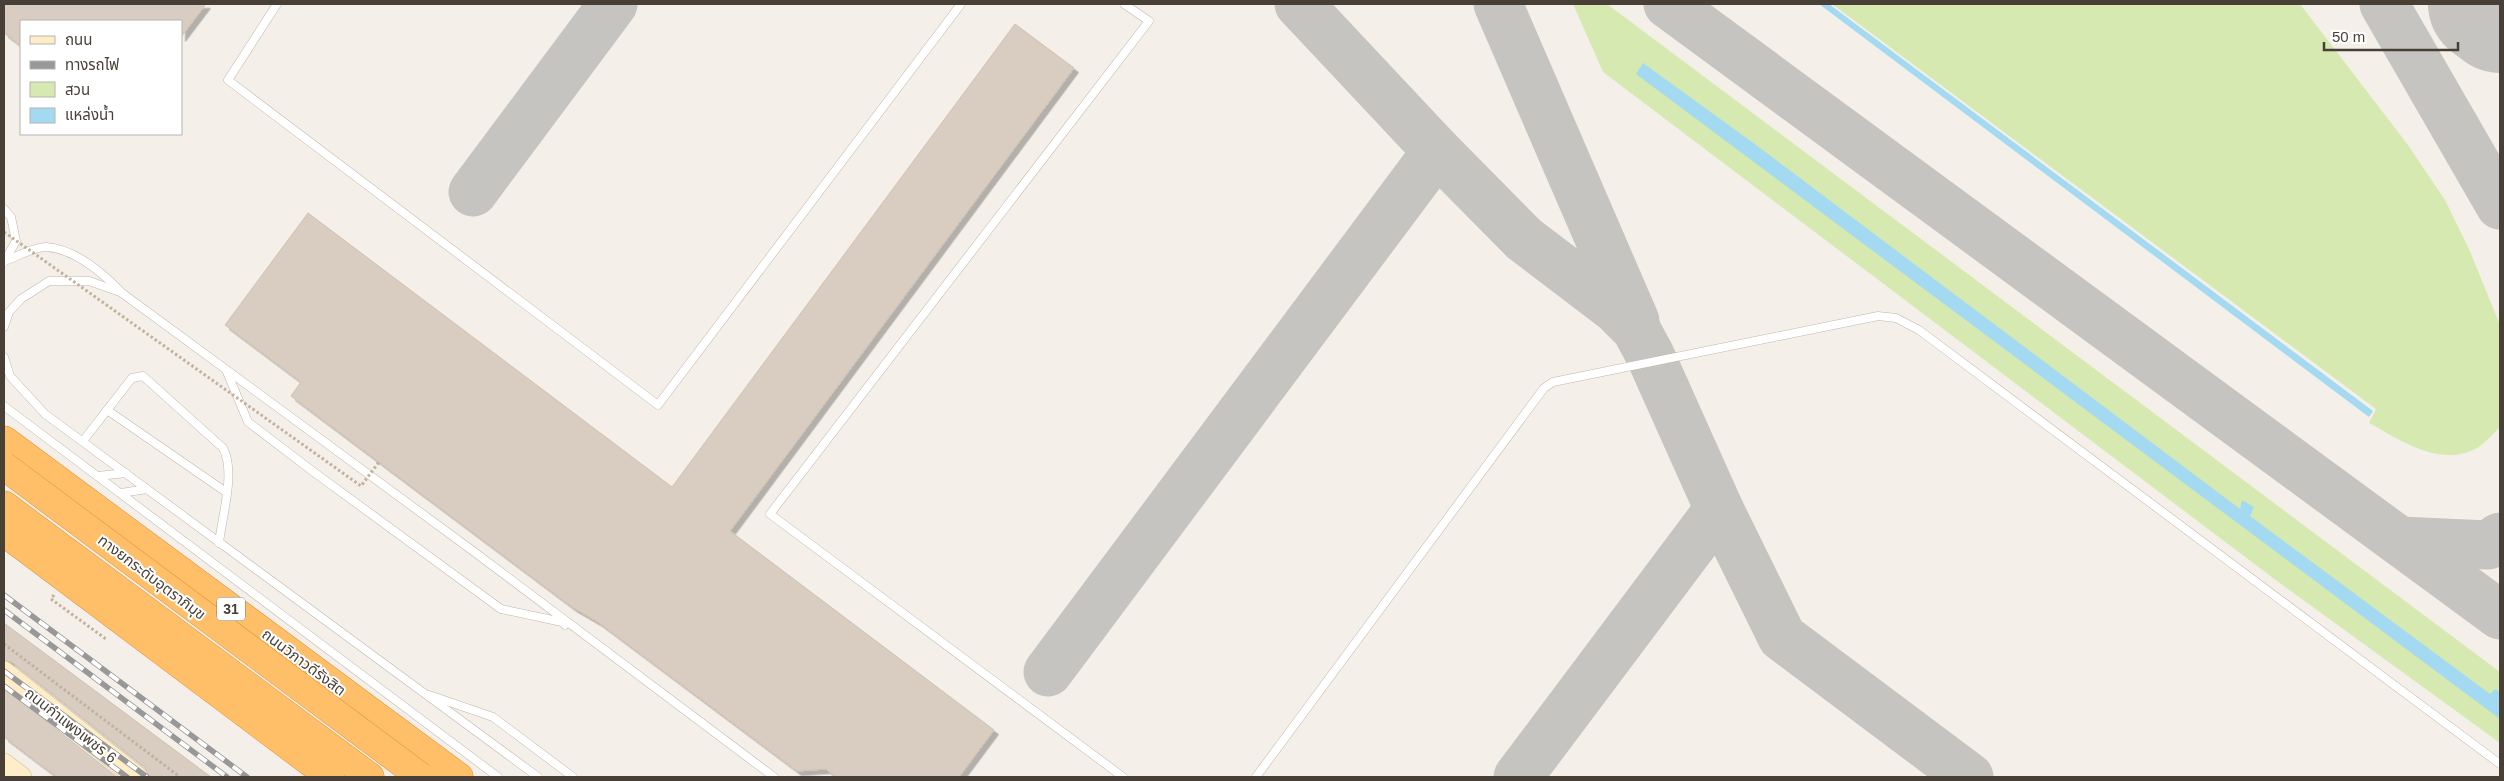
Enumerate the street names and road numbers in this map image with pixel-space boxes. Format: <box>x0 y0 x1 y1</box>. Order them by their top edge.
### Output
street label: ทางยกระดับอุตราภิมุข <box>94 531 209 624</box>
road number: 31 <box>217 598 245 620</box>
street label: ถนนวิภาวดีรังสิต <box>259 625 349 699</box>
street label: ถนนกำแพงเพชร 6 <box>22 684 120 766</box>

